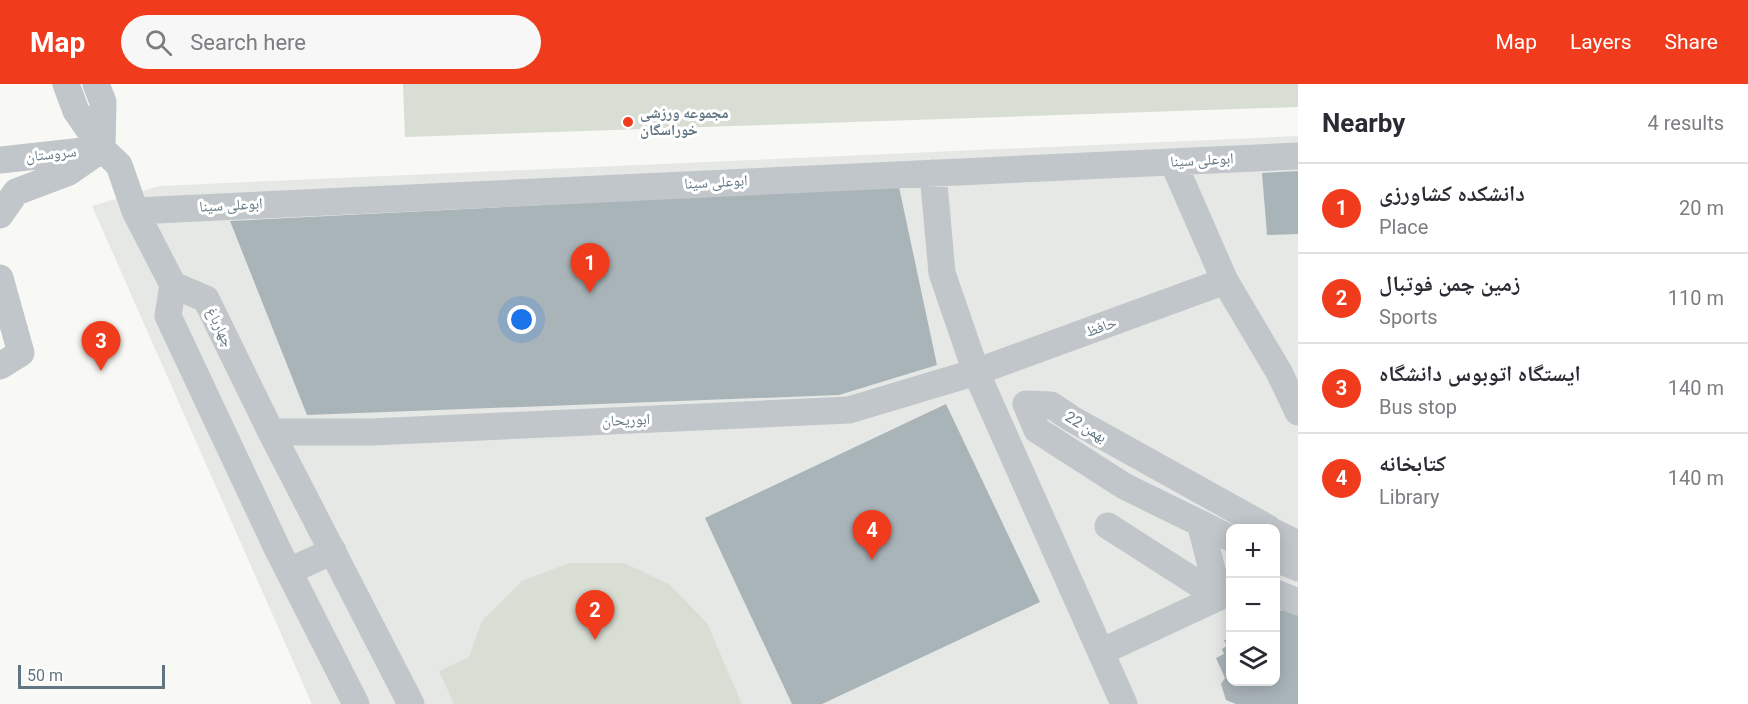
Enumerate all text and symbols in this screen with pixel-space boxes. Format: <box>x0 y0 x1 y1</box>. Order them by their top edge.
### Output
search box <box>121 15 541 69</box>
text: Map <box>30 26 85 59</box>
icon: search <box>142 26 175 59</box>
text: Search here <box>190 30 306 55</box>
text: Map <box>1495 30 1537 54</box>
text: Layers <box>1570 30 1631 54</box>
text: Share <box>1664 30 1718 54</box>
place label: مجموعه ورزشی خوراسگان <box>640 104 729 139</box>
text: Nearby <box>1322 108 1405 138</box>
text: 4 results <box>1648 111 1724 135</box>
marker: مجموعه ورزشی خوراسگان <box>621 115 635 129</box>
street label: سروستان <box>25 142 77 167</box>
street label: ابوعلی سینا <box>1170 149 1234 172</box>
street label: ابوعلی سینا <box>684 171 748 194</box>
text: دانشکده کشاورزی <box>1379 181 1525 206</box>
street label: ابوعلی سینا <box>199 194 263 217</box>
text: 1 <box>1336 196 1347 220</box>
text: 20 m <box>1679 196 1724 220</box>
text: Place <box>1379 215 1428 239</box>
pin: 1 <box>570 244 610 293</box>
text: زمین چمن فوتبال <box>1379 271 1520 296</box>
text: 2 <box>1336 286 1347 310</box>
text: 110 m <box>1668 286 1724 310</box>
street label: چهارباغ <box>202 304 237 351</box>
your location <box>507 305 536 334</box>
text: Sports <box>1379 305 1438 329</box>
street label: حافظ <box>1083 313 1119 341</box>
pin: 3 <box>82 322 120 371</box>
text: ایستگاه اتوبوس دانشگاه <box>1379 361 1581 386</box>
text: 3 <box>1336 376 1347 400</box>
text: 140 m <box>1668 376 1724 400</box>
text: Bus stop <box>1379 395 1457 419</box>
street label: 22 بهمن <box>1061 408 1110 447</box>
street label: ابوریحان <box>601 410 651 431</box>
text: کتابخانه <box>1379 451 1446 476</box>
text: 4 <box>1336 466 1347 490</box>
text: 140 m <box>1668 466 1724 490</box>
text: Library <box>1379 485 1440 509</box>
pin: 4 <box>852 510 892 560</box>
map controls <box>1226 524 1280 686</box>
button: + <box>1226 524 1280 578</box>
button: − <box>1226 578 1280 632</box>
pin: 2 <box>576 590 614 640</box>
button: layers <box>1226 632 1280 686</box>
scale bar <box>18 662 165 690</box>
text: 50 m <box>27 666 63 685</box>

